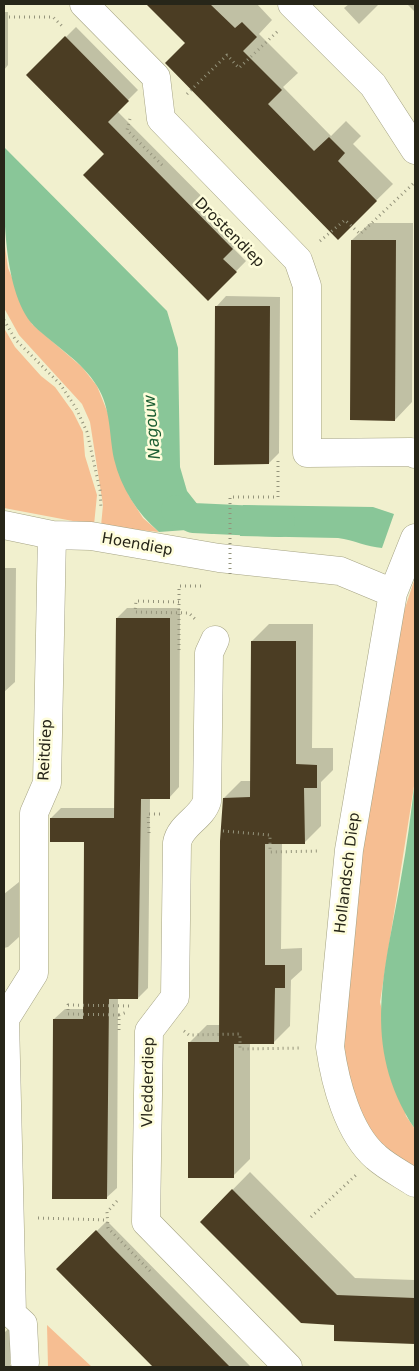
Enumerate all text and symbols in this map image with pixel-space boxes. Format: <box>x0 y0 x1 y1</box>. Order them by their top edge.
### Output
street label: Drostendiep <box>190 194 268 272</box>
water label: Nagouw <box>141 394 165 460</box>
street label: Hoendiep <box>100 530 174 560</box>
street label: Reitdiep <box>35 719 57 781</box>
street label: Hollandsch Diep <box>332 811 364 935</box>
street label: Vledderdiep <box>139 1037 159 1127</box>

